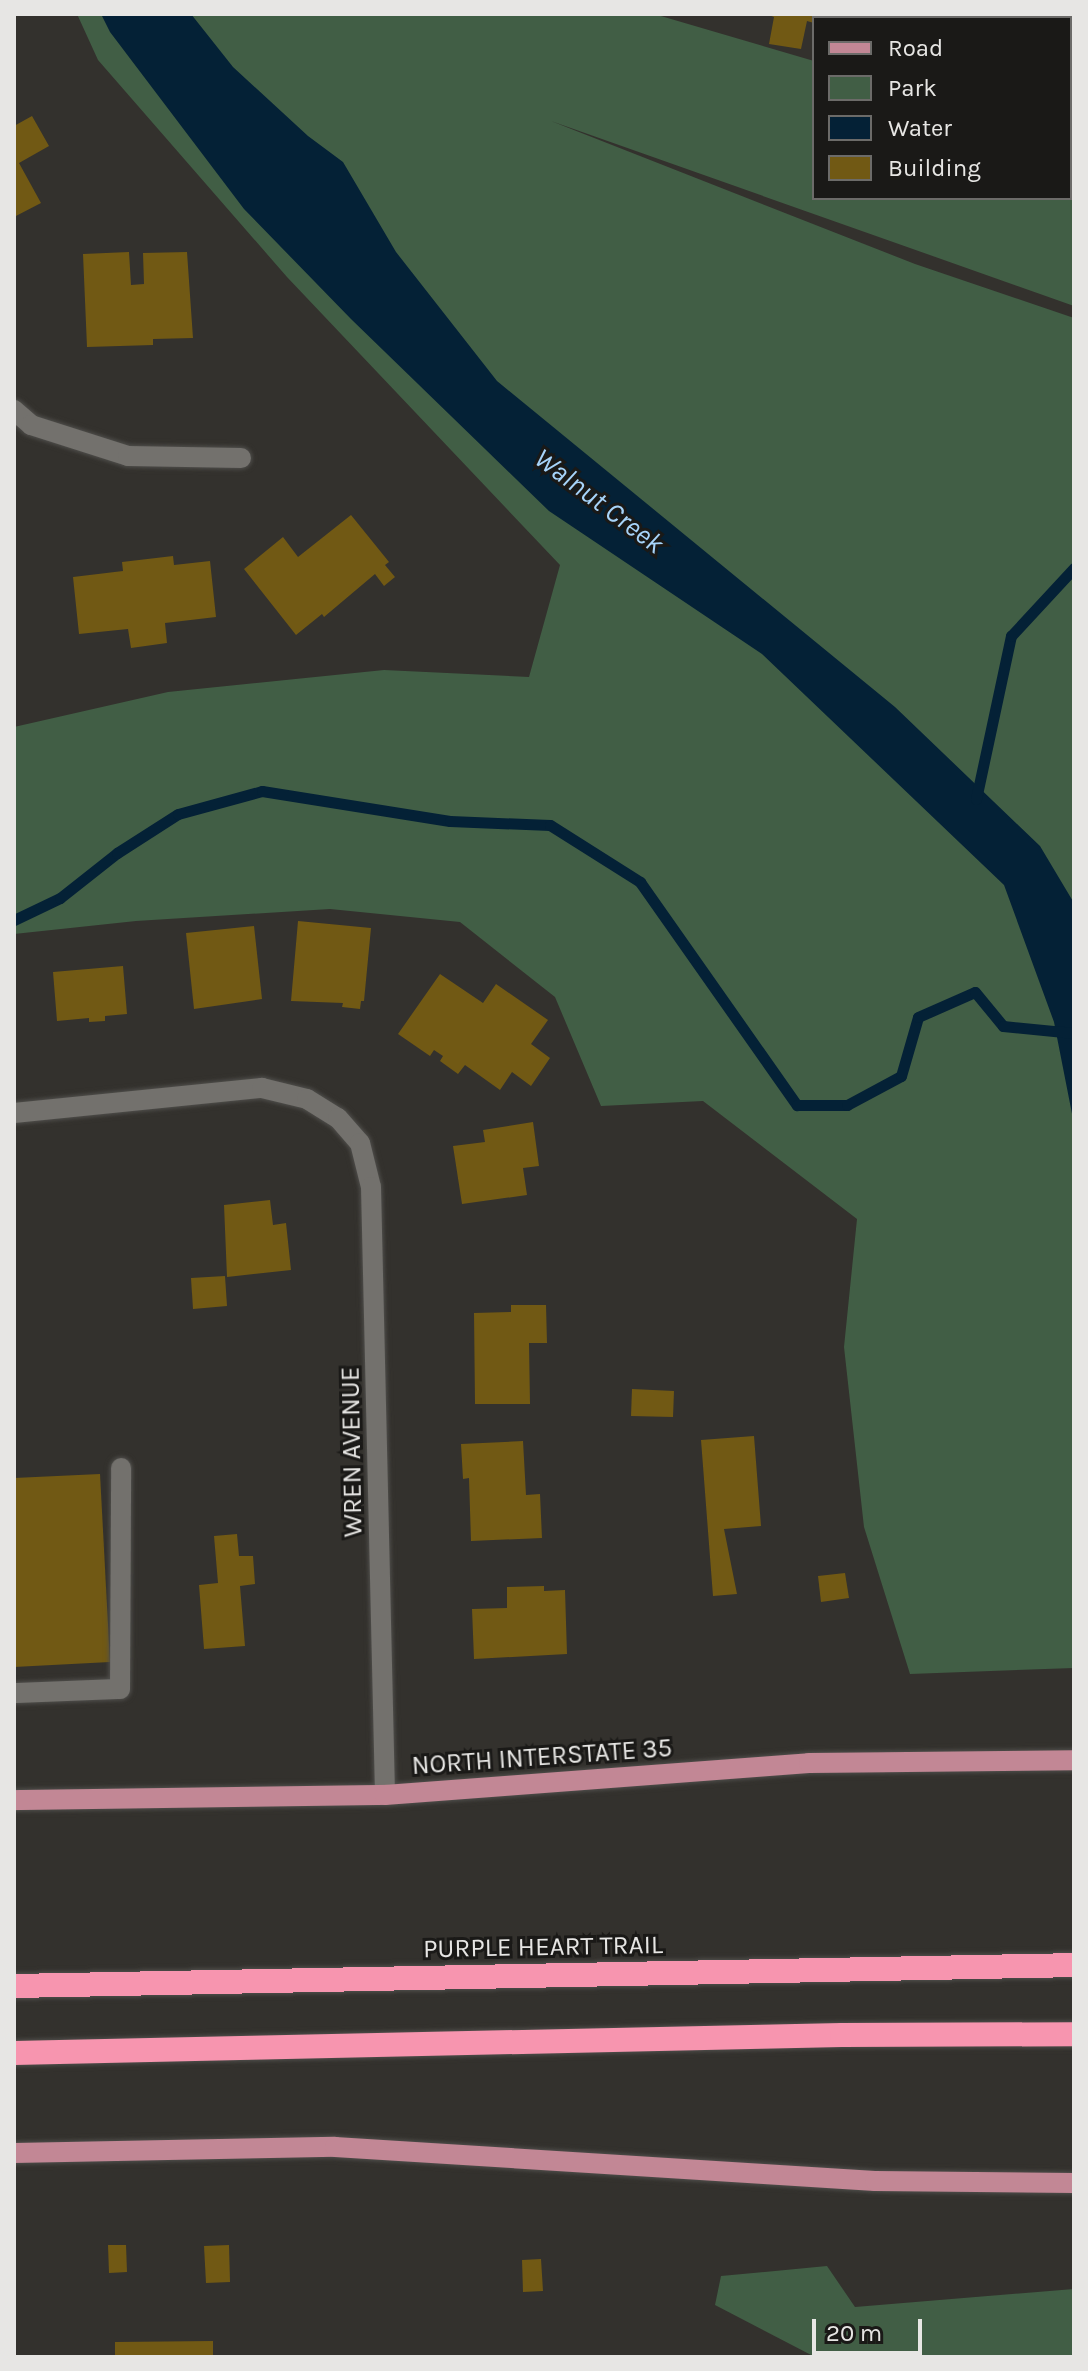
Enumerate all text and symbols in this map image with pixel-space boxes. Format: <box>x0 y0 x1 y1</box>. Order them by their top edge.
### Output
legend <box>812 16 1072 200</box>
text: Road <box>888 34 943 62</box>
text: Park <box>888 74 937 102</box>
text: Water <box>888 114 952 142</box>
text: Building <box>888 154 981 182</box>
water label: Walnut Creek <box>527 441 671 561</box>
street label: WREN AVENUE <box>335 1366 369 1538</box>
street label: NORTH INTERSTATE 35 <box>411 1732 673 1782</box>
street label: PURPLE HEART TRAIL <box>423 1929 663 1965</box>
scale bar <box>816 2303 926 2353</box>
text: 20 m <box>826 2319 882 2347</box>

